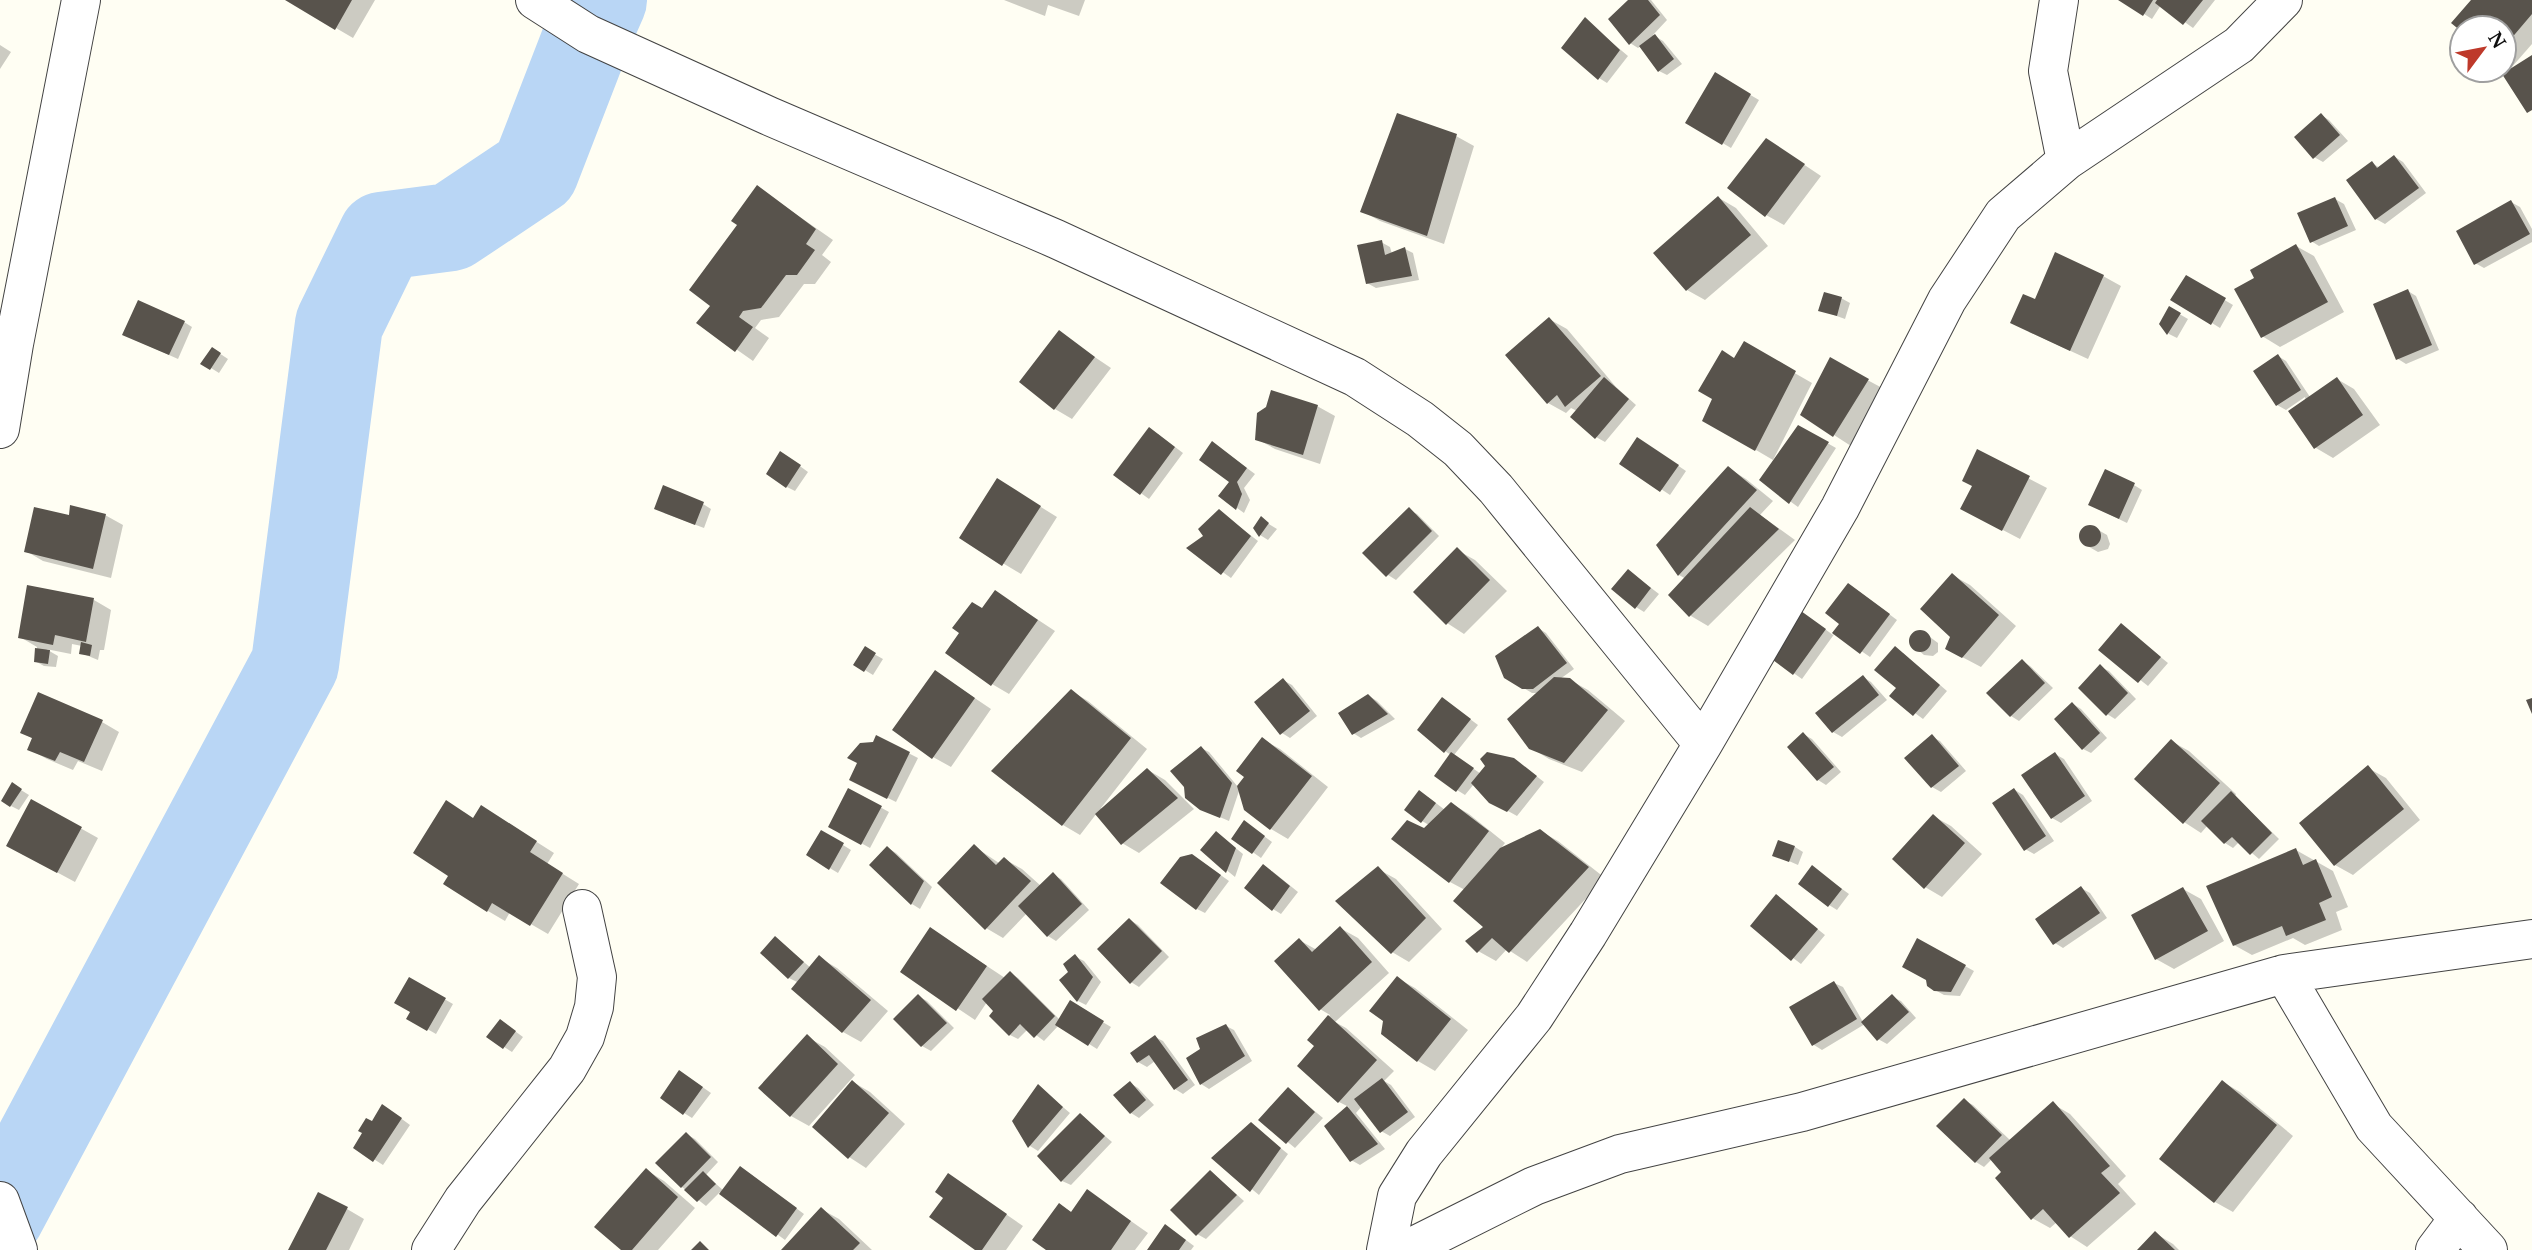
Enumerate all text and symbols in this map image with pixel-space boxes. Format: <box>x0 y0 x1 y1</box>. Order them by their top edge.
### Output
north arrow <box>2448 14 2518 84</box>
text: N <box>2482 27 2512 53</box>

